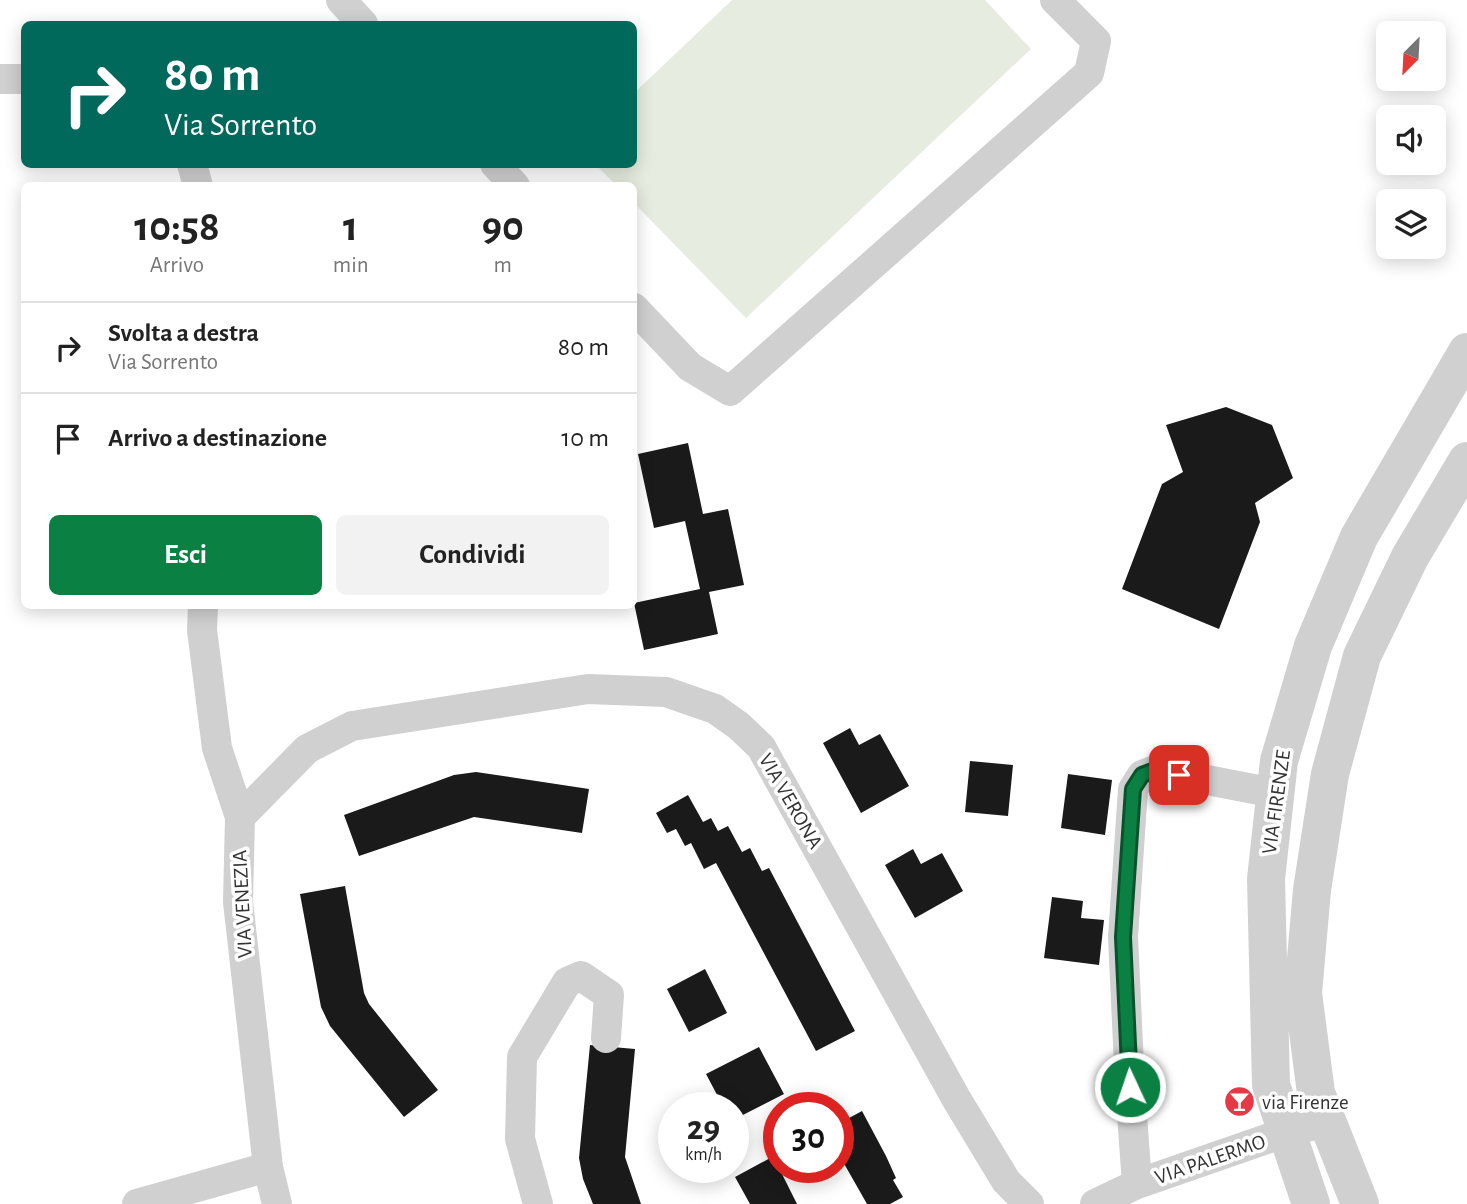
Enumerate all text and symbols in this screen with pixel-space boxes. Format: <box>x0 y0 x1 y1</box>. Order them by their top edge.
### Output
north arrow <box>1376 21 1446 91</box>
map controls <box>1376 21 1446 259</box>
icon: right <box>49 49 140 140</box>
text: 80 m <box>164 51 261 100</box>
button: sound <box>1376 105 1446 175</box>
text: Via Sorrento <box>164 109 317 141</box>
button: layers <box>1376 189 1446 259</box>
text: 10:58 <box>134 206 220 248</box>
text: 1 <box>343 206 358 248</box>
text: 90 <box>482 206 524 248</box>
text: Arrivo <box>150 254 204 277</box>
text: min <box>333 254 369 277</box>
text: m <box>494 254 512 277</box>
text: Svolta a destra <box>108 320 259 346</box>
icon: right <box>49 329 87 367</box>
text: 80 m <box>558 334 609 360</box>
text: Via Sorrento <box>108 351 218 374</box>
icon: arrive <box>49 420 87 458</box>
text: Arrivo a destinazione <box>108 425 327 451</box>
text: 10 m <box>561 425 609 451</box>
button: Esci <box>49 515 322 595</box>
button: Condividi <box>336 515 609 595</box>
pin <box>1149 745 1209 805</box>
street label: VIA FIRENZE <box>1259 749 1294 856</box>
street label: VIA VERONA <box>755 750 826 853</box>
icon: arrive <box>1160 756 1198 794</box>
street label: VIA VENEZIA <box>229 849 256 959</box>
position arrow <box>1093 1050 1167 1124</box>
bar icon: via Firenze <box>1222 1085 1256 1119</box>
speed limit sign: 30 <box>763 1092 854 1183</box>
place label: via Firenze <box>1262 1092 1349 1113</box>
text: 29 <box>687 1111 720 1146</box>
street label: VIA PALERMO <box>1152 1131 1268 1188</box>
text: km/h <box>685 1146 722 1164</box>

